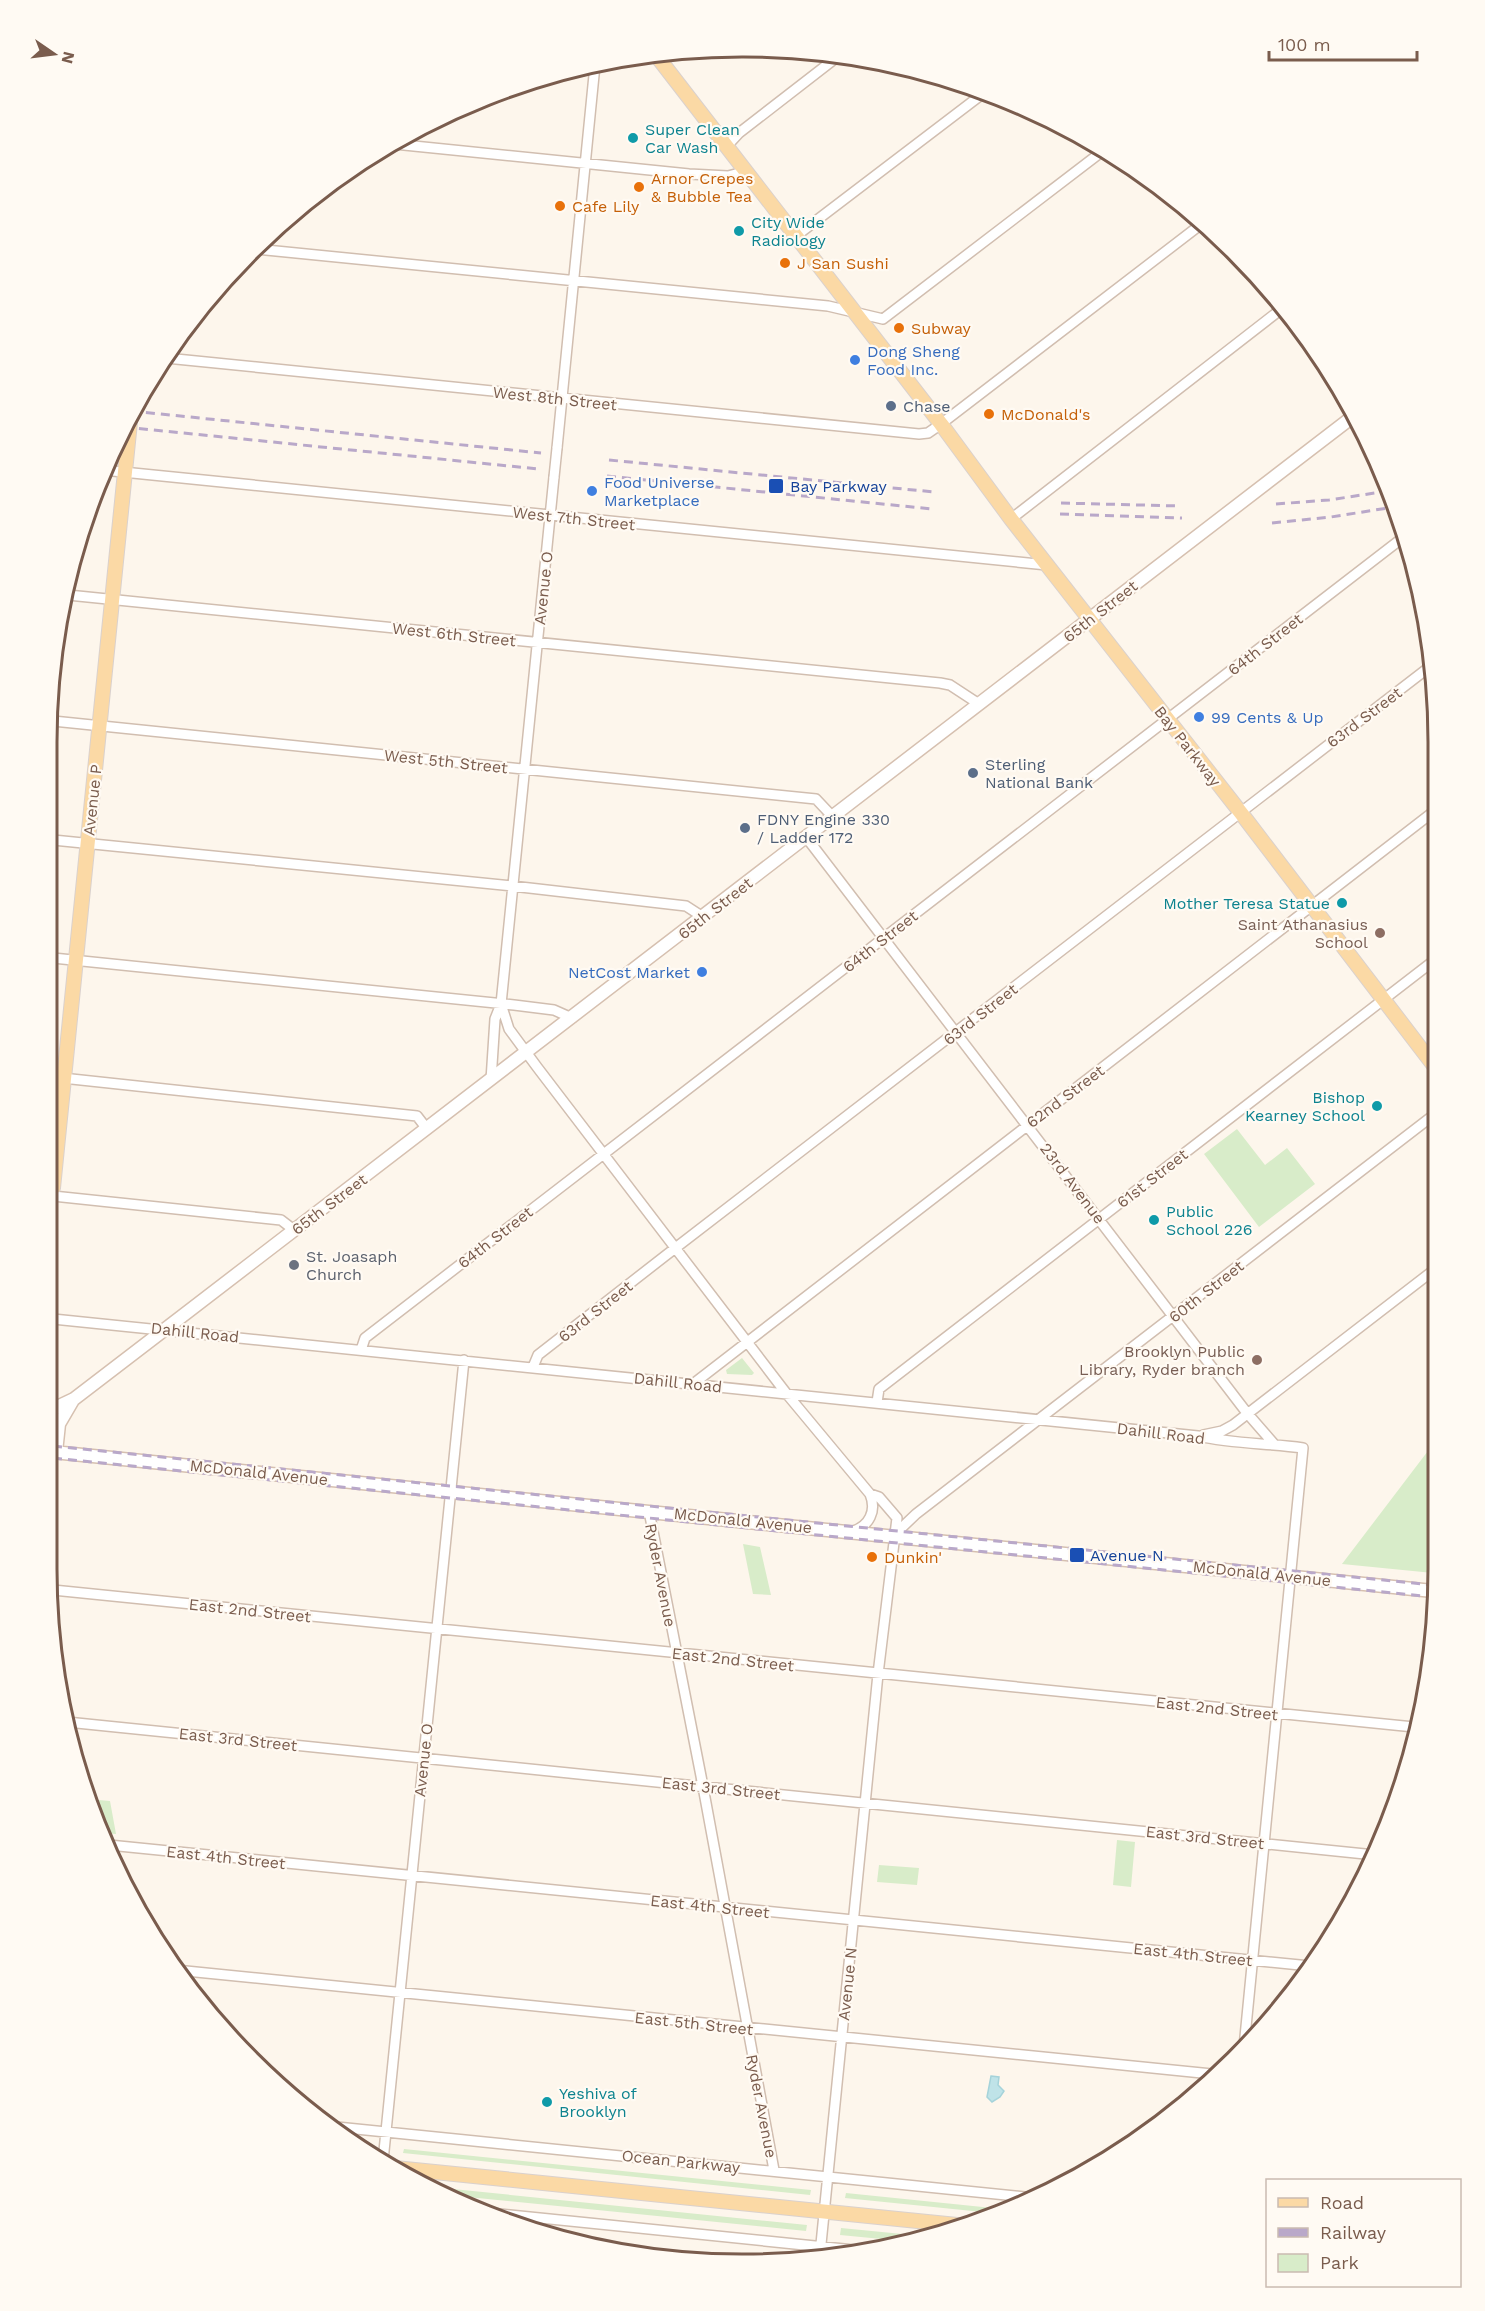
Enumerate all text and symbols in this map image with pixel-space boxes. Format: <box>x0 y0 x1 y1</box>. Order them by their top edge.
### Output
north arrow <box>24 24 84 84</box>
scale bar <box>1269 24 1418 62</box>
text: 100 m <box>1278 34 1331 55</box>
text: N <box>57 49 79 66</box>
place label: Super Clean Car Wash <box>645 120 740 157</box>
marker: Super Clean Car Wash <box>626 131 640 145</box>
place label: Arnor Crepes & Bubble Tea <box>651 169 753 206</box>
marker: Arnor Crepes & Bubble Tea <box>632 180 646 194</box>
place label: Cafe Lily <box>572 197 640 216</box>
marker: Cafe Lily <box>553 199 567 213</box>
place label: City Wide Radiology <box>751 213 827 250</box>
marker: City Wide Radiology <box>732 224 746 238</box>
place label: J San Sushi <box>797 254 889 273</box>
marker: J San Sushi <box>778 256 792 270</box>
place label: Subway <box>911 319 972 338</box>
marker: Subway <box>892 321 906 335</box>
place label: Dong Sheng Food Inc. <box>867 342 960 379</box>
marker: Dong Sheng Food Inc. <box>848 353 862 367</box>
street label: West 8th Street <box>492 383 618 414</box>
place label: Chase <box>903 397 951 416</box>
marker: Chase <box>884 399 898 413</box>
place label: McDonald's <box>1001 405 1091 424</box>
marker: McDonald's <box>982 407 996 421</box>
place label: Food Universe Marketplace <box>604 473 714 510</box>
marker: Bay Parkway <box>767 477 785 495</box>
place label: Bay Parkway <box>790 477 888 496</box>
marker: Food Universe Marketplace <box>585 484 599 498</box>
street label: West 7th Street <box>512 503 637 534</box>
street label: Avenue O <box>530 550 557 626</box>
street label: 65th Street <box>1059 576 1142 646</box>
street label: 64th Street <box>1224 609 1307 680</box>
street label: West 6th Street <box>391 619 517 650</box>
street label: 63rd Street <box>1323 683 1406 752</box>
street label: Bay Parkway <box>1150 702 1225 791</box>
place label: 99 Cents & Up <box>1211 708 1324 727</box>
marker: 99 Cents & Up <box>1192 710 1206 724</box>
street label: West 5th Street <box>383 746 509 777</box>
place label: Sterling National Bank <box>985 755 1093 792</box>
street label: Avenue P <box>79 763 106 837</box>
marker: Sterling National Bank <box>966 766 980 780</box>
place label: FDNY Engine 330 / Ladder 172 <box>757 810 890 847</box>
marker: FDNY Engine 330 / Ladder 172 <box>738 821 752 835</box>
street label: 65th Street <box>674 873 757 943</box>
place label: Mother Teresa Statue <box>1163 894 1330 913</box>
marker: Mother Teresa Statue <box>1335 896 1349 910</box>
street label: 64th Street <box>839 906 922 977</box>
place label: Saint Athanasius School <box>1238 915 1368 952</box>
marker: Saint Athanasius School <box>1373 926 1387 940</box>
place label: NetCost Market <box>568 963 690 982</box>
marker: NetCost Market <box>695 965 709 979</box>
street label: 63rd Street <box>939 979 1021 1049</box>
street label: 62nd Street <box>1023 1061 1108 1132</box>
place label: Bishop Kearney School <box>1245 1088 1365 1125</box>
marker: Bishop Kearney School <box>1370 1099 1384 1113</box>
street label: 23rd Avenue <box>1036 1139 1109 1228</box>
street label: 61st Street <box>1113 1145 1192 1212</box>
street label: 65th Street <box>288 1170 371 1239</box>
street label: 64th Street <box>454 1202 537 1273</box>
place label: Public School 226 <box>1166 1202 1253 1239</box>
marker: Public School 226 <box>1147 1213 1161 1227</box>
place label: St. Joasaph Church <box>306 1247 397 1284</box>
street label: 60th Street <box>1165 1256 1248 1327</box>
marker: St. Joasaph Church <box>287 1258 301 1272</box>
street label: 63rd Street <box>554 1276 636 1346</box>
street label: Dahill Road <box>150 1318 240 1347</box>
place label: Brooklyn Public Library, Ryder branch <box>1079 1342 1245 1379</box>
marker: Brooklyn Public Library, Ryder branch <box>1250 1353 1264 1367</box>
street label: Dahill Road <box>633 1368 723 1397</box>
street label: Dahill Road <box>1116 1419 1206 1448</box>
street label: McDonald Avenue <box>189 1456 329 1489</box>
street label: McDonald Avenue <box>673 1504 813 1537</box>
street label: Ryder Avenue <box>641 1522 680 1629</box>
marker: Avenue N <box>1068 1546 1086 1564</box>
place label: Avenue N <box>1090 1546 1164 1565</box>
place label: Dunkin' <box>884 1548 942 1567</box>
marker: Dunkin' <box>865 1550 879 1564</box>
street label: McDonald Avenue <box>1192 1557 1332 1590</box>
street label: East 2nd Street <box>188 1595 312 1626</box>
street label: East 2nd Street <box>671 1644 795 1675</box>
street label: East 2nd Street <box>1155 1693 1279 1724</box>
street label: Avenue O <box>410 1722 437 1798</box>
street label: East 3rd Street <box>178 1724 298 1755</box>
street label: East 3rd Street <box>661 1773 781 1804</box>
street label: East 3rd Street <box>1145 1822 1265 1853</box>
street label: East 4th Street <box>165 1842 287 1873</box>
street label: East 4th Street <box>649 1891 771 1922</box>
street label: East 4th Street <box>1132 1939 1254 1970</box>
street label: Avenue N <box>834 1946 861 2022</box>
street label: East 5th Street <box>634 2008 755 2039</box>
street label: Ryder Avenue <box>742 2053 781 2160</box>
place label: Yeshiva of Brooklyn <box>559 2084 638 2121</box>
marker: Yeshiva of Brooklyn <box>540 2095 554 2109</box>
street label: Ocean Parkway <box>621 2146 742 2177</box>
legend <box>1266 2179 1461 2287</box>
text: Road <box>1320 2192 1364 2213</box>
text: Railway <box>1320 2222 1387 2243</box>
text: Park <box>1320 2252 1359 2273</box>

